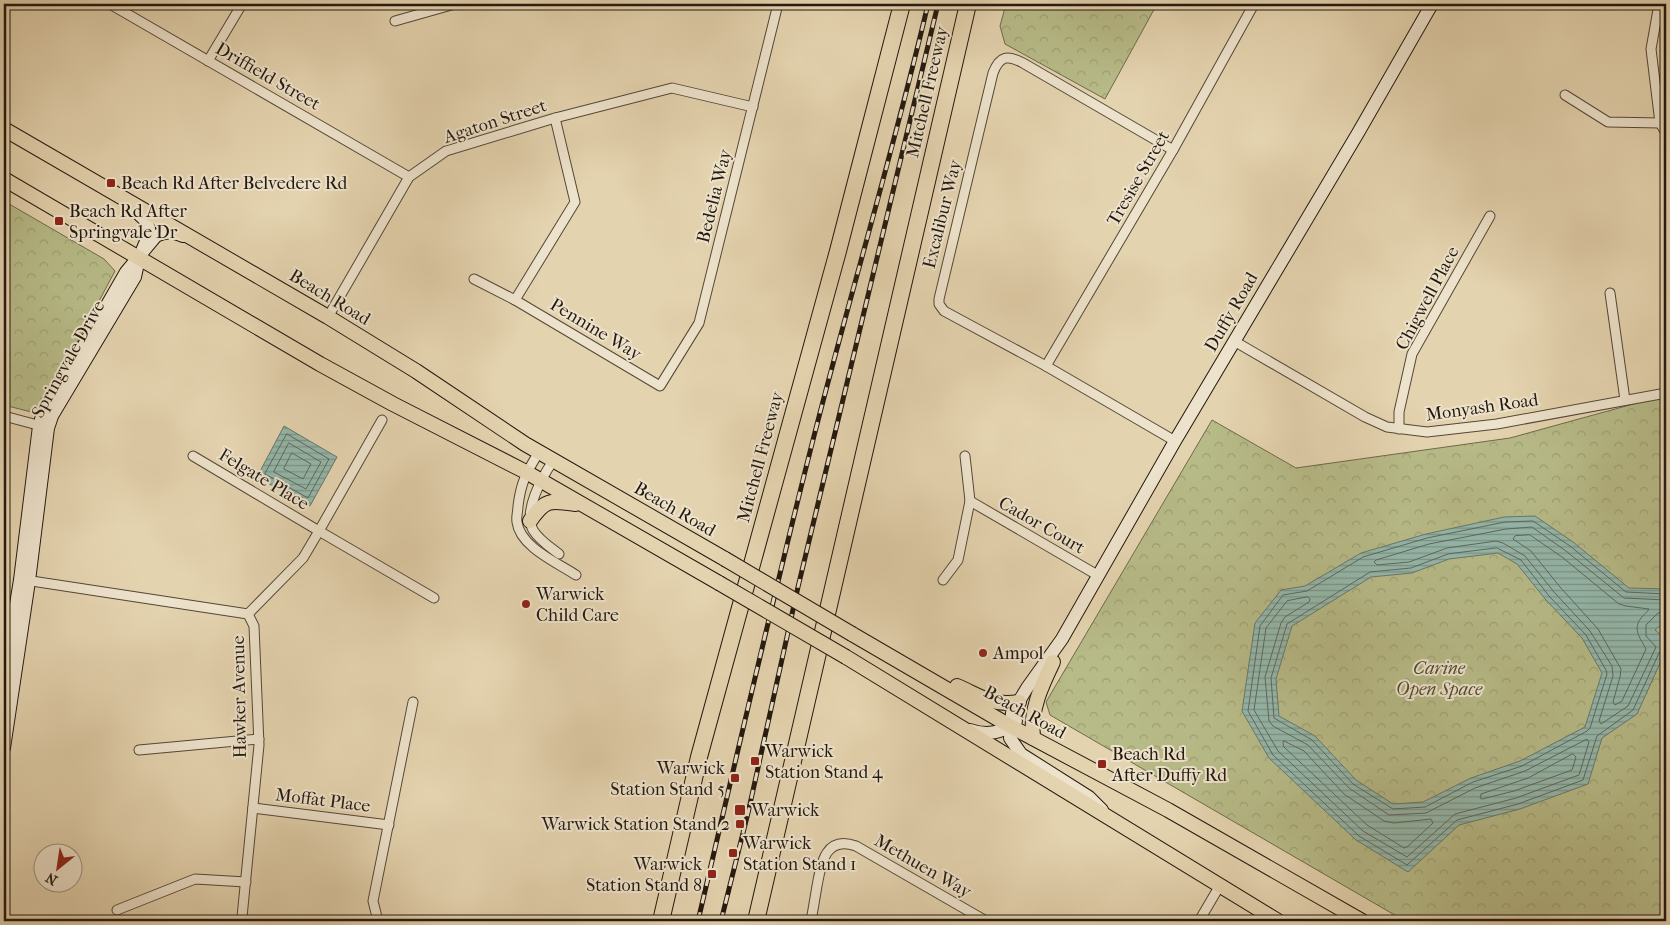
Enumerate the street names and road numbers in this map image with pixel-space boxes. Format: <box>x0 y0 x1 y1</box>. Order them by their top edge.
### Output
street label: Mitchell Freeway <box>902 23 953 160</box>
street label: Driffield Street <box>212 38 324 115</box>
street label: Agaton Street <box>440 95 550 148</box>
street label: Tresise Street <box>1103 127 1174 230</box>
street label: Bedelia Way <box>693 146 737 245</box>
street label: Excalibur Way <box>919 156 967 271</box>
street label: Chigwell Place <box>1391 243 1464 354</box>
street label: Beach Road <box>285 265 374 330</box>
street label: Duffy Road <box>1200 269 1263 356</box>
street label: Pennine Way <box>546 294 646 366</box>
street label: Springvale Drive <box>28 297 109 422</box>
street label: Mitchell Freeway <box>733 388 788 525</box>
street label: Monyash Road <box>1424 389 1540 426</box>
street label: Felgate Place <box>215 444 313 515</box>
street label: Beach Road <box>630 478 720 541</box>
street label: Cador Court <box>995 492 1089 559</box>
street label: Hawker Avenue <box>228 635 251 759</box>
street label: Beach Road <box>980 681 1070 744</box>
street label: Moffat Place <box>274 784 372 817</box>
street label: Methuen Way <box>870 830 976 903</box>

